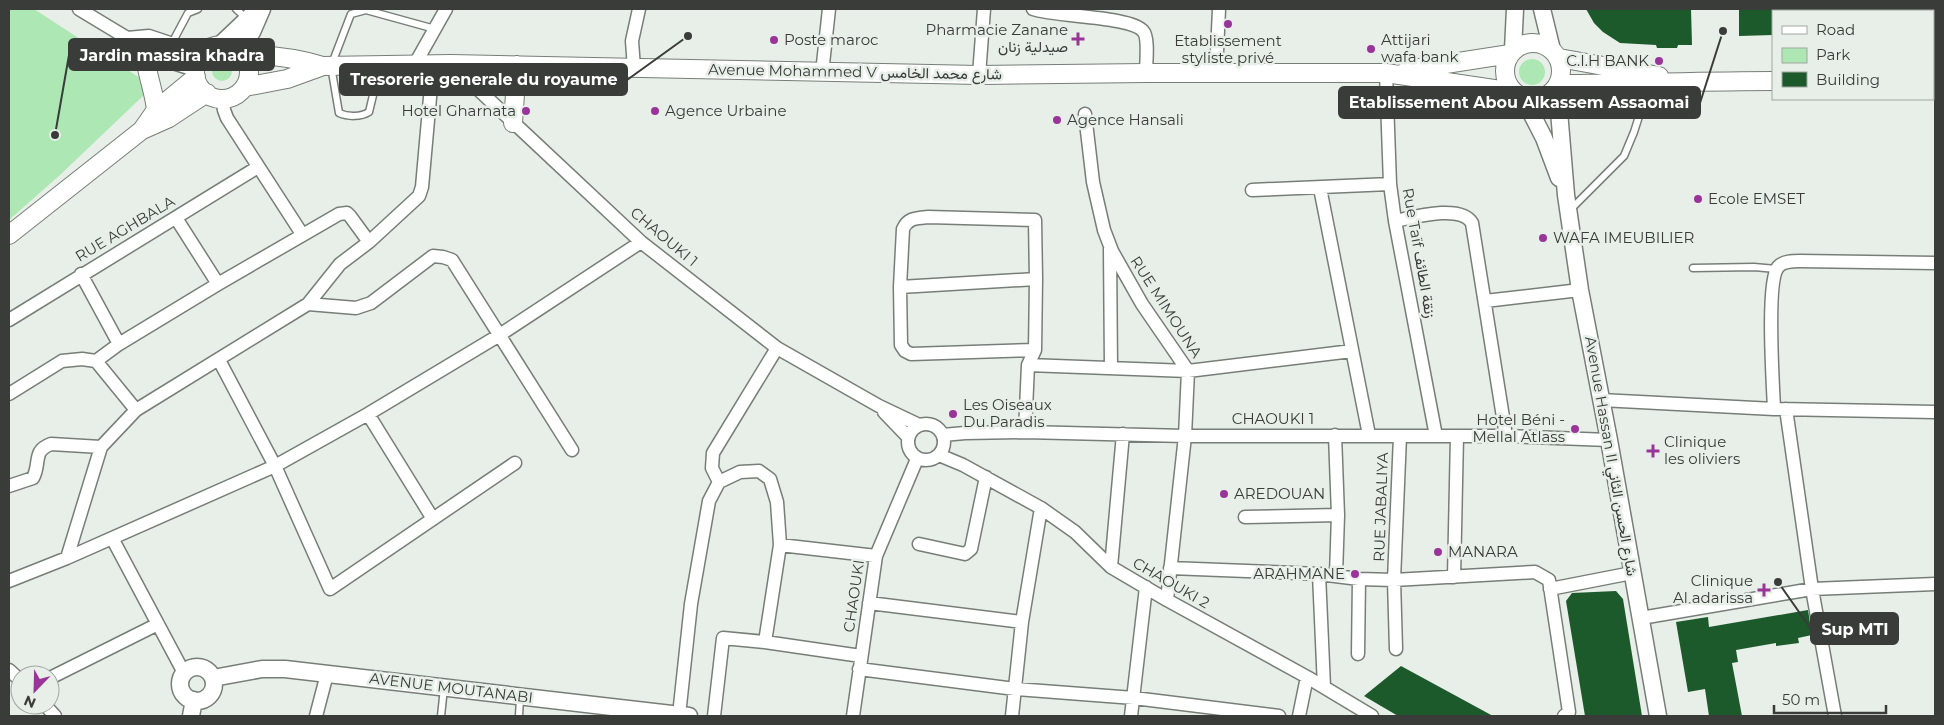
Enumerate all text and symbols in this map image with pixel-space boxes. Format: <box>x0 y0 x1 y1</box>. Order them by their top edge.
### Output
legend <box>1772 10 1934 100</box>
marker: Etablissement styliste privé <box>1222 18 1234 30</box>
place label: Pharmacie Zanane صيدلية زنان <box>925 20 1068 56</box>
text: Road <box>1816 20 1855 39</box>
place label: Poste maroc <box>784 30 879 49</box>
place label: Attijari wafa bank <box>1381 30 1459 66</box>
place label: Etablissement styliste privé <box>1174 31 1282 67</box>
marker: Pharmacie Zanane صيدلية زنان <box>1072 33 1084 45</box>
marker: Poste maroc <box>768 34 780 46</box>
callout: Jardin massira khadra <box>69 39 274 70</box>
marker: Attijari wafa bank <box>1365 43 1377 55</box>
text: Park <box>1816 45 1850 64</box>
text: Jardin massira khadra <box>79 46 264 65</box>
place label: C.I.H BANK <box>1566 51 1649 70</box>
marker: C.I.H BANK <box>1653 55 1665 67</box>
street label: Avenue Mohammed V شارع محمد الخامس <box>708 59 1002 86</box>
callout: Tresorerie generale du royaume <box>340 64 627 95</box>
text: Tresorerie generale du royaume <box>350 70 618 89</box>
text: Building <box>1816 70 1880 89</box>
callout: Etablissement Abou Alkassem Assaomai <box>1339 87 1700 118</box>
text: Etablissement Abou Alkassem Assaomai <box>1349 93 1689 112</box>
place label: Hotel Gharnata <box>401 101 516 120</box>
place label: Agence Urbaine <box>665 101 786 120</box>
marker: Hotel Gharnata <box>520 105 532 117</box>
marker: Agence Urbaine <box>649 105 661 117</box>
place label: Agence Hansali <box>1067 110 1184 129</box>
marker: Agence Hansali <box>1051 114 1063 126</box>
street label: Rue Taïf زنقة الطائف <box>1399 186 1440 320</box>
place label: Ecole EMSET <box>1708 189 1805 208</box>
street label: RUE AGHBALA <box>72 191 178 266</box>
marker: Ecole EMSET <box>1692 193 1704 205</box>
street label: CHAOUKI 1 <box>627 203 702 270</box>
place label: WAFA IMEUBILIER <box>1553 228 1695 247</box>
marker: WAFA IMEUBILIER <box>1537 232 1549 244</box>
street label: RUE MIMOUNA <box>1127 252 1206 361</box>
street label: Avenue Hassan II شارع الحسن الثاني <box>1577 335 1642 578</box>
place label: Les Oiseaux Du Paradis <box>963 395 1052 431</box>
marker: Les Oiseaux Du Paradis <box>947 408 959 420</box>
street label: CHAOUKI 1 <box>1232 409 1314 428</box>
place label: Hotel Béni - Mellal Atlass <box>1472 410 1565 446</box>
marker: Hotel Béni - Mellal Atlass <box>1569 423 1581 435</box>
place label: Clinique les oliviers <box>1664 432 1740 468</box>
marker: Clinique les oliviers <box>1646 444 1660 458</box>
street label: RUE JABALIYA <box>1369 452 1392 562</box>
place label: AREDOUAN <box>1234 484 1325 503</box>
marker: AREDOUAN <box>1218 488 1230 500</box>
place label: MANARA <box>1448 542 1518 561</box>
marker: MANARA <box>1432 546 1444 558</box>
street label: CHAOUKI 2 <box>1129 553 1213 612</box>
street label: CHAOUKI <box>839 558 868 633</box>
place label: ARAHMANE <box>1253 564 1345 583</box>
marker: ARAHMANE <box>1349 568 1361 580</box>
place label: Clinique Al adarissa <box>1673 571 1753 607</box>
marker: Clinique Al adarissa <box>1757 583 1771 597</box>
callout: Sup MTI <box>1811 613 1898 644</box>
text: Sup MTI <box>1821 620 1889 639</box>
north arrow <box>10 665 60 715</box>
street label: AVENUE MOUTANABI <box>368 668 534 707</box>
scale bar <box>1774 682 1886 714</box>
text: 50 m <box>1782 690 1820 709</box>
text: N <box>21 691 39 712</box>

